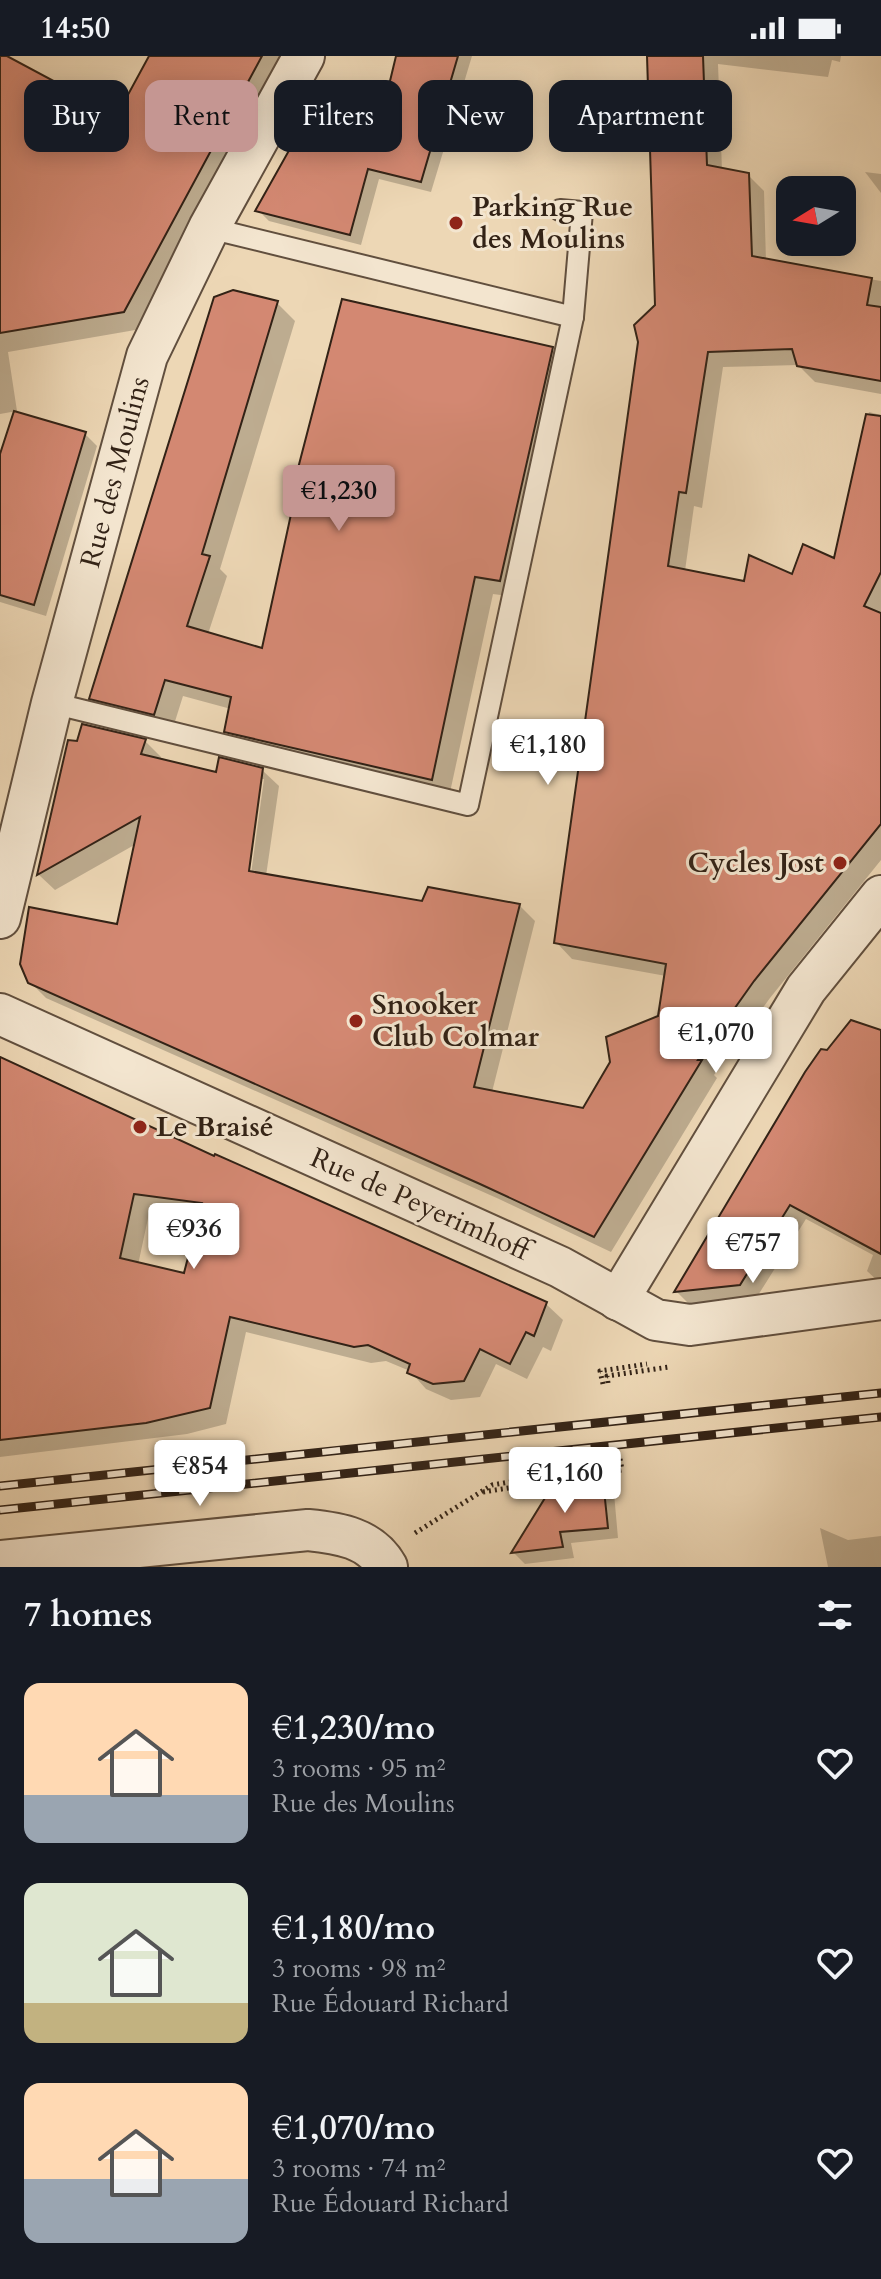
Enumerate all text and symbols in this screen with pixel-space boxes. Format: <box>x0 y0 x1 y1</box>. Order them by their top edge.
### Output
text: 14:50 <box>40 8 110 49</box>
chip: Buy <box>24 80 129 152</box>
chip: Rent <box>145 80 258 152</box>
chip: Filters <box>274 80 402 152</box>
chip: New <box>418 80 533 152</box>
chip: Apartment <box>549 80 732 152</box>
north arrow <box>776 176 856 256</box>
map controls <box>776 176 856 256</box>
place label: Parking Rue des Moulins <box>472 188 633 258</box>
marker: Parking Rue des Moulins <box>447 214 465 232</box>
street label: Rue des Moulins <box>71 372 159 572</box>
pin: €1,230 <box>274 465 404 533</box>
text: €1,230 <box>301 473 377 508</box>
pin: €1,180 <box>483 719 613 787</box>
text: €1,180 <box>510 727 586 762</box>
place label: Cycles Jost <box>688 844 824 882</box>
marker: Cycles Jost <box>831 854 849 872</box>
place label: Snooker Club Colmar <box>372 986 540 1056</box>
pin: €1,070 <box>651 1007 781 1075</box>
marker: Snooker Club Colmar <box>347 1012 365 1030</box>
text: €1,070 <box>678 1015 754 1050</box>
place label: Le Braisé <box>156 1108 274 1146</box>
marker: Le Braisé <box>131 1118 149 1136</box>
street label: Rue de Peyerimhoff <box>304 1139 539 1271</box>
pin: €936 <box>147 1203 241 1271</box>
text: €936 <box>166 1211 222 1246</box>
pin: €757 <box>706 1217 800 1285</box>
text: €757 <box>725 1225 781 1260</box>
pin: €854 <box>153 1440 247 1508</box>
pin: €1,160 <box>500 1447 630 1515</box>
text: €854 <box>172 1448 228 1483</box>
text: €1,160 <box>527 1455 603 1490</box>
text: 7 homes <box>24 1592 152 1638</box>
icon: filters <box>813 1593 857 1637</box>
text: €1,230/mo <box>272 1705 435 1751</box>
icon: home <box>88 1715 184 1811</box>
icon: heart <box>813 1741 857 1785</box>
text: 3 rooms · 95 m² <box>272 1751 445 1786</box>
text: Rue des Moulins <box>272 1786 455 1821</box>
text: €1,180/mo <box>272 1905 435 1951</box>
icon: home <box>88 1915 184 2011</box>
icon: heart <box>813 1941 857 1985</box>
text: 3 rooms · 98 m² <box>272 1951 445 1986</box>
text: Rue Édouard Richard <box>272 1986 509 2021</box>
text: €1,070/mo <box>272 2105 435 2151</box>
icon: home <box>88 2115 184 2211</box>
icon: heart <box>813 2141 857 2185</box>
text: 3 rooms · 74 m² <box>272 2151 445 2186</box>
text: Rue Édouard Richard <box>272 2186 509 2221</box>

